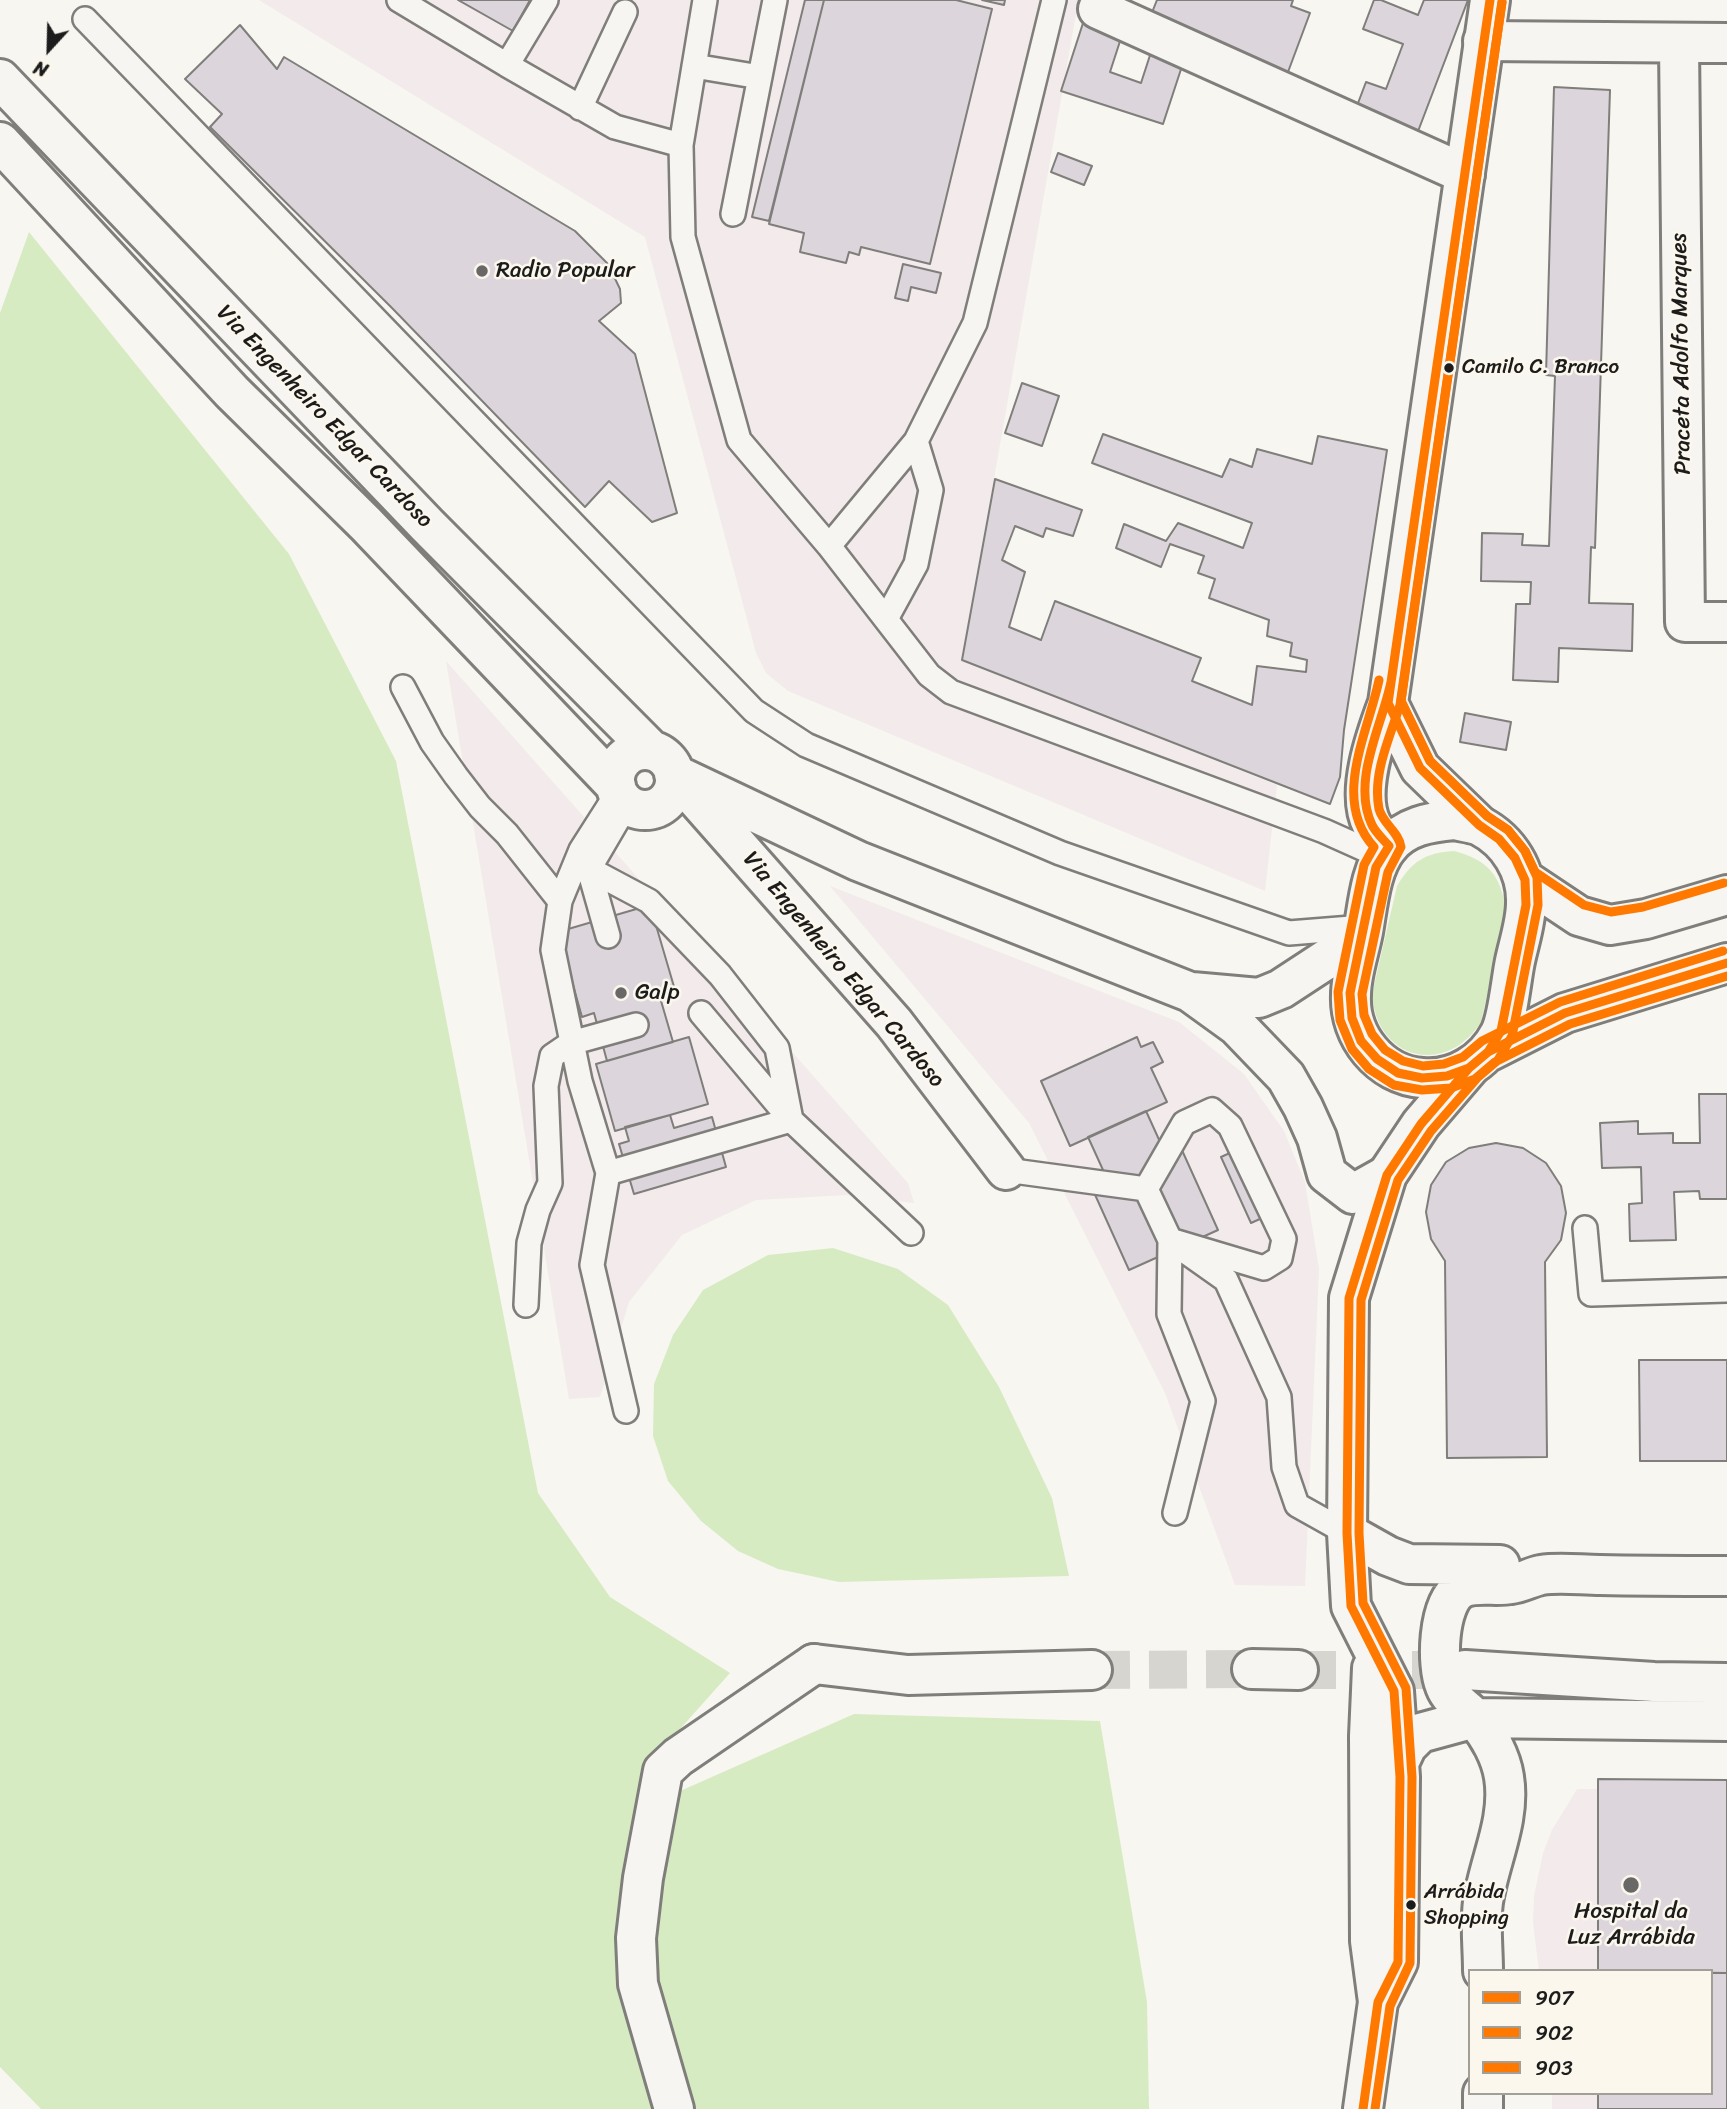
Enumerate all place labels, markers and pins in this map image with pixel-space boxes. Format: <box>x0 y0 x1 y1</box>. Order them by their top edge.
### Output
place label: Radio Popular <box>496 257 635 285</box>
marker: Radio Popular <box>474 263 490 279</box>
place label: Camilo C. Branco <box>1462 355 1619 381</box>
marker: Camilo C. Branco <box>1442 361 1456 375</box>
place label: Galp <box>635 979 680 1007</box>
marker: Galp <box>613 985 629 1001</box>
marker: Hospital da Luz Arrábida <box>1621 1875 1641 1895</box>
place label: Arrábida Shopping <box>1424 1880 1509 1930</box>
marker: Arrábida Shopping <box>1404 1898 1418 1912</box>
place label: Hospital da Luz Arrábida <box>1567 1898 1695 1952</box>

